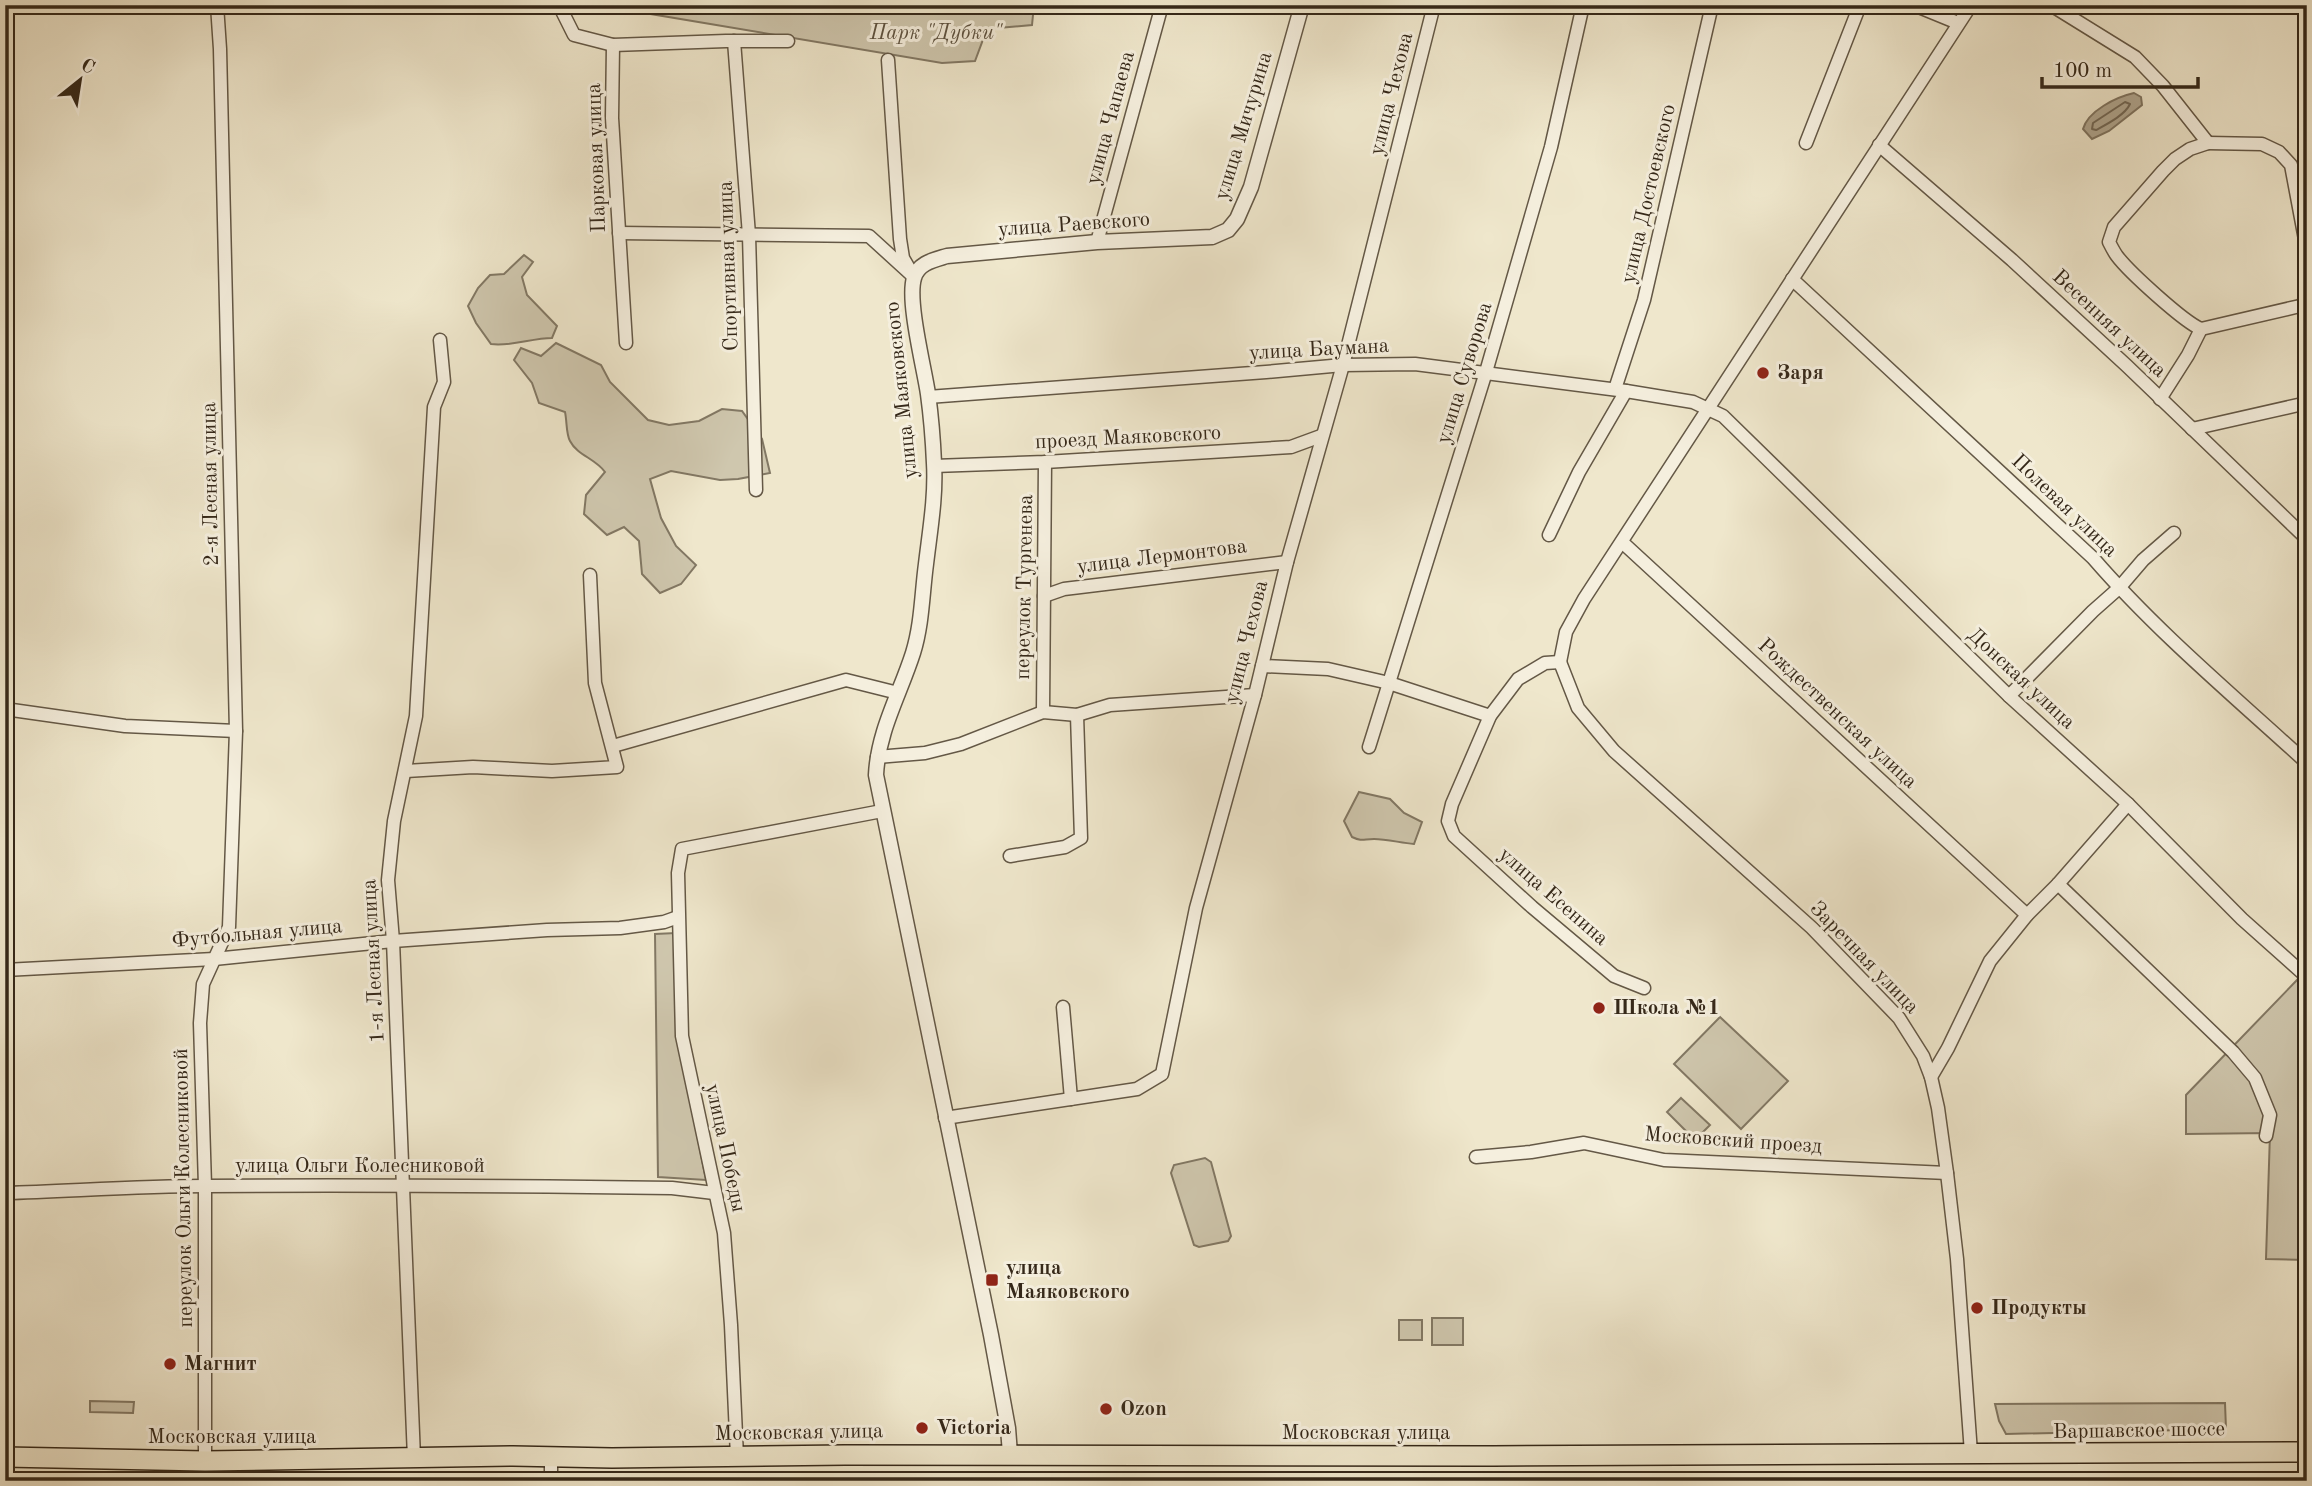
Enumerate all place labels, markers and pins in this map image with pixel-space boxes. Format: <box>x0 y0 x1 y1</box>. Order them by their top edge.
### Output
place label: Заря <box>1777 363 1824 384</box>
marker: Заря <box>1755 365 1771 381</box>
place label: Школа №1 <box>1613 998 1720 1019</box>
marker: Школа №1 <box>1591 1000 1607 1016</box>
place label: улица Маяковского <box>1006 1258 1130 1303</box>
marker: улица Маяковского <box>984 1272 1000 1288</box>
place label: Продукты <box>1991 1298 2087 1319</box>
marker: Продукты <box>1969 1300 1985 1316</box>
place label: Магнит <box>184 1354 257 1375</box>
marker: Магнит <box>162 1356 178 1372</box>
place label: Ozon <box>1120 1399 1167 1420</box>
marker: Ozon <box>1098 1401 1114 1417</box>
place label: Victoria <box>936 1418 1011 1439</box>
marker: Victoria <box>914 1420 930 1436</box>

